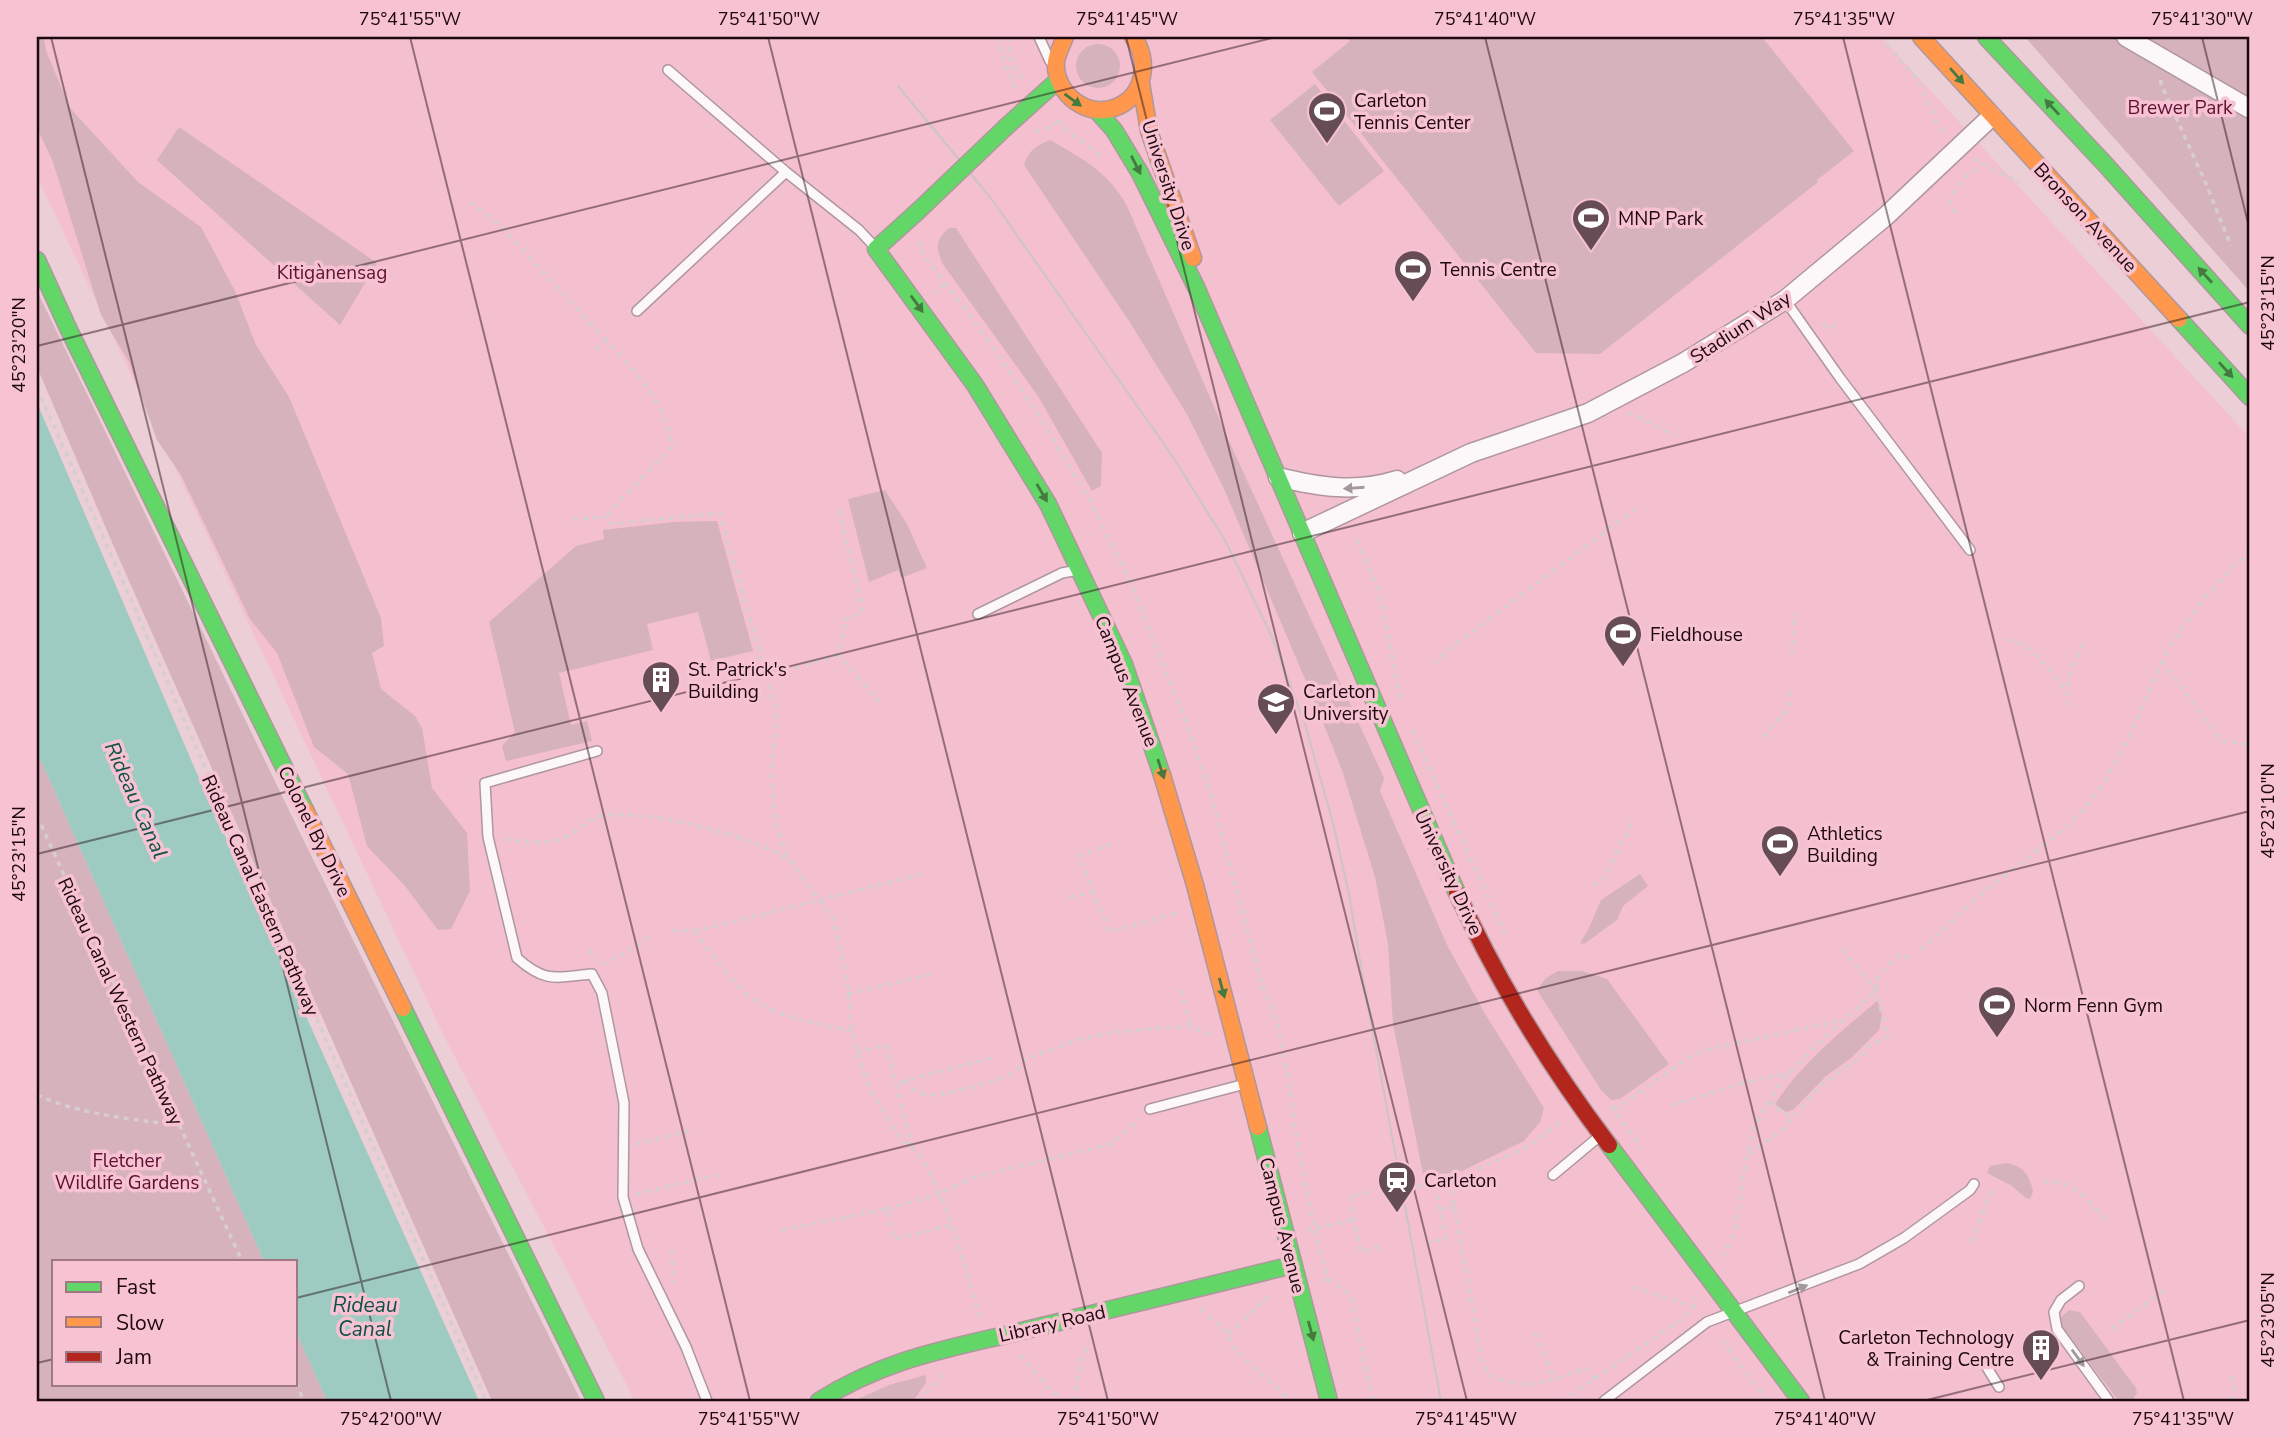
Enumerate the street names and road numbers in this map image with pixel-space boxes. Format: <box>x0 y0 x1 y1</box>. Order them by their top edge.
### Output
street label: University Drive <box>1135 117 1201 254</box>
street label: Bronson Avenue <box>2028 157 2143 278</box>
street label: Stadium Way <box>1685 285 1796 370</box>
street label: Campus Avenue <box>1088 612 1164 751</box>
street label: Colonel By Drive <box>271 762 357 901</box>
street label: Rideau Canal Eastern Pathway <box>195 771 325 1020</box>
street label: University Drive <box>1408 806 1489 939</box>
street label: Rideau Canal Western Pathway <box>51 873 189 1130</box>
street label: Campus Avenue <box>1253 1155 1311 1296</box>
street label: Library Road <box>996 1299 1108 1349</box>

